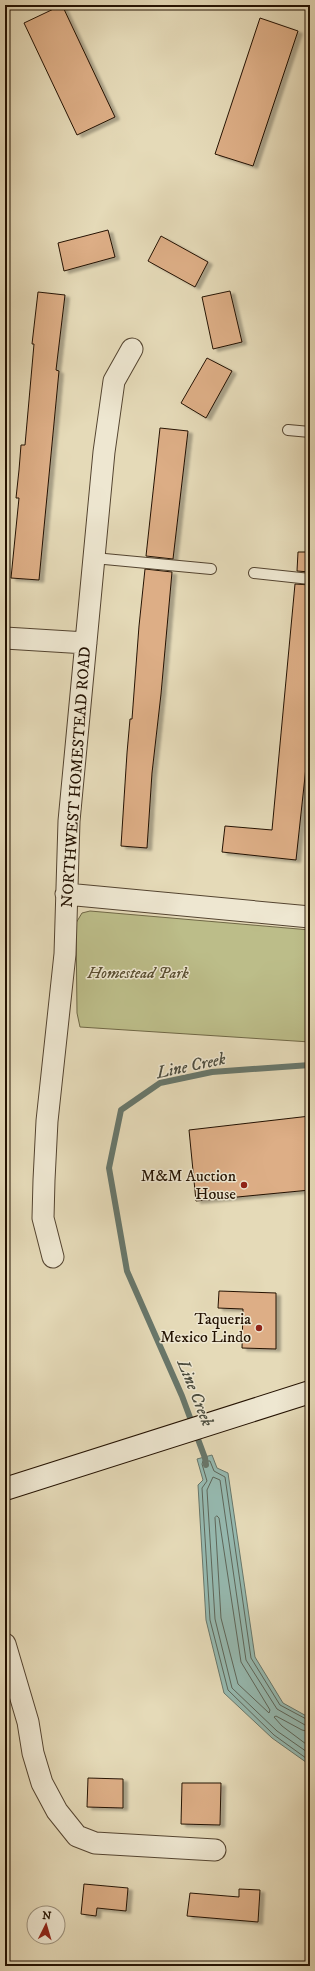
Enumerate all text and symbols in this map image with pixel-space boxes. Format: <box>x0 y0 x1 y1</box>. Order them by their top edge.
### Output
street label: NORTHWEST HOMESTEAD ROAD <box>57 646 95 908</box>
park label: Homestead Park <box>86 963 189 983</box>
water label: Line Creek <box>153 1048 229 1084</box>
place label: M&M Auction House <box>141 1166 237 1204</box>
marker: M&M Auction House <box>239 1180 249 1190</box>
place label: Taqueria Mexico Lindo <box>160 1309 251 1347</box>
marker: Taqueria Mexico Lindo <box>254 1323 264 1333</box>
water label: Line Creek <box>171 1355 219 1431</box>
north arrow <box>26 1905 66 1945</box>
text: N <box>42 1909 52 1923</box>

